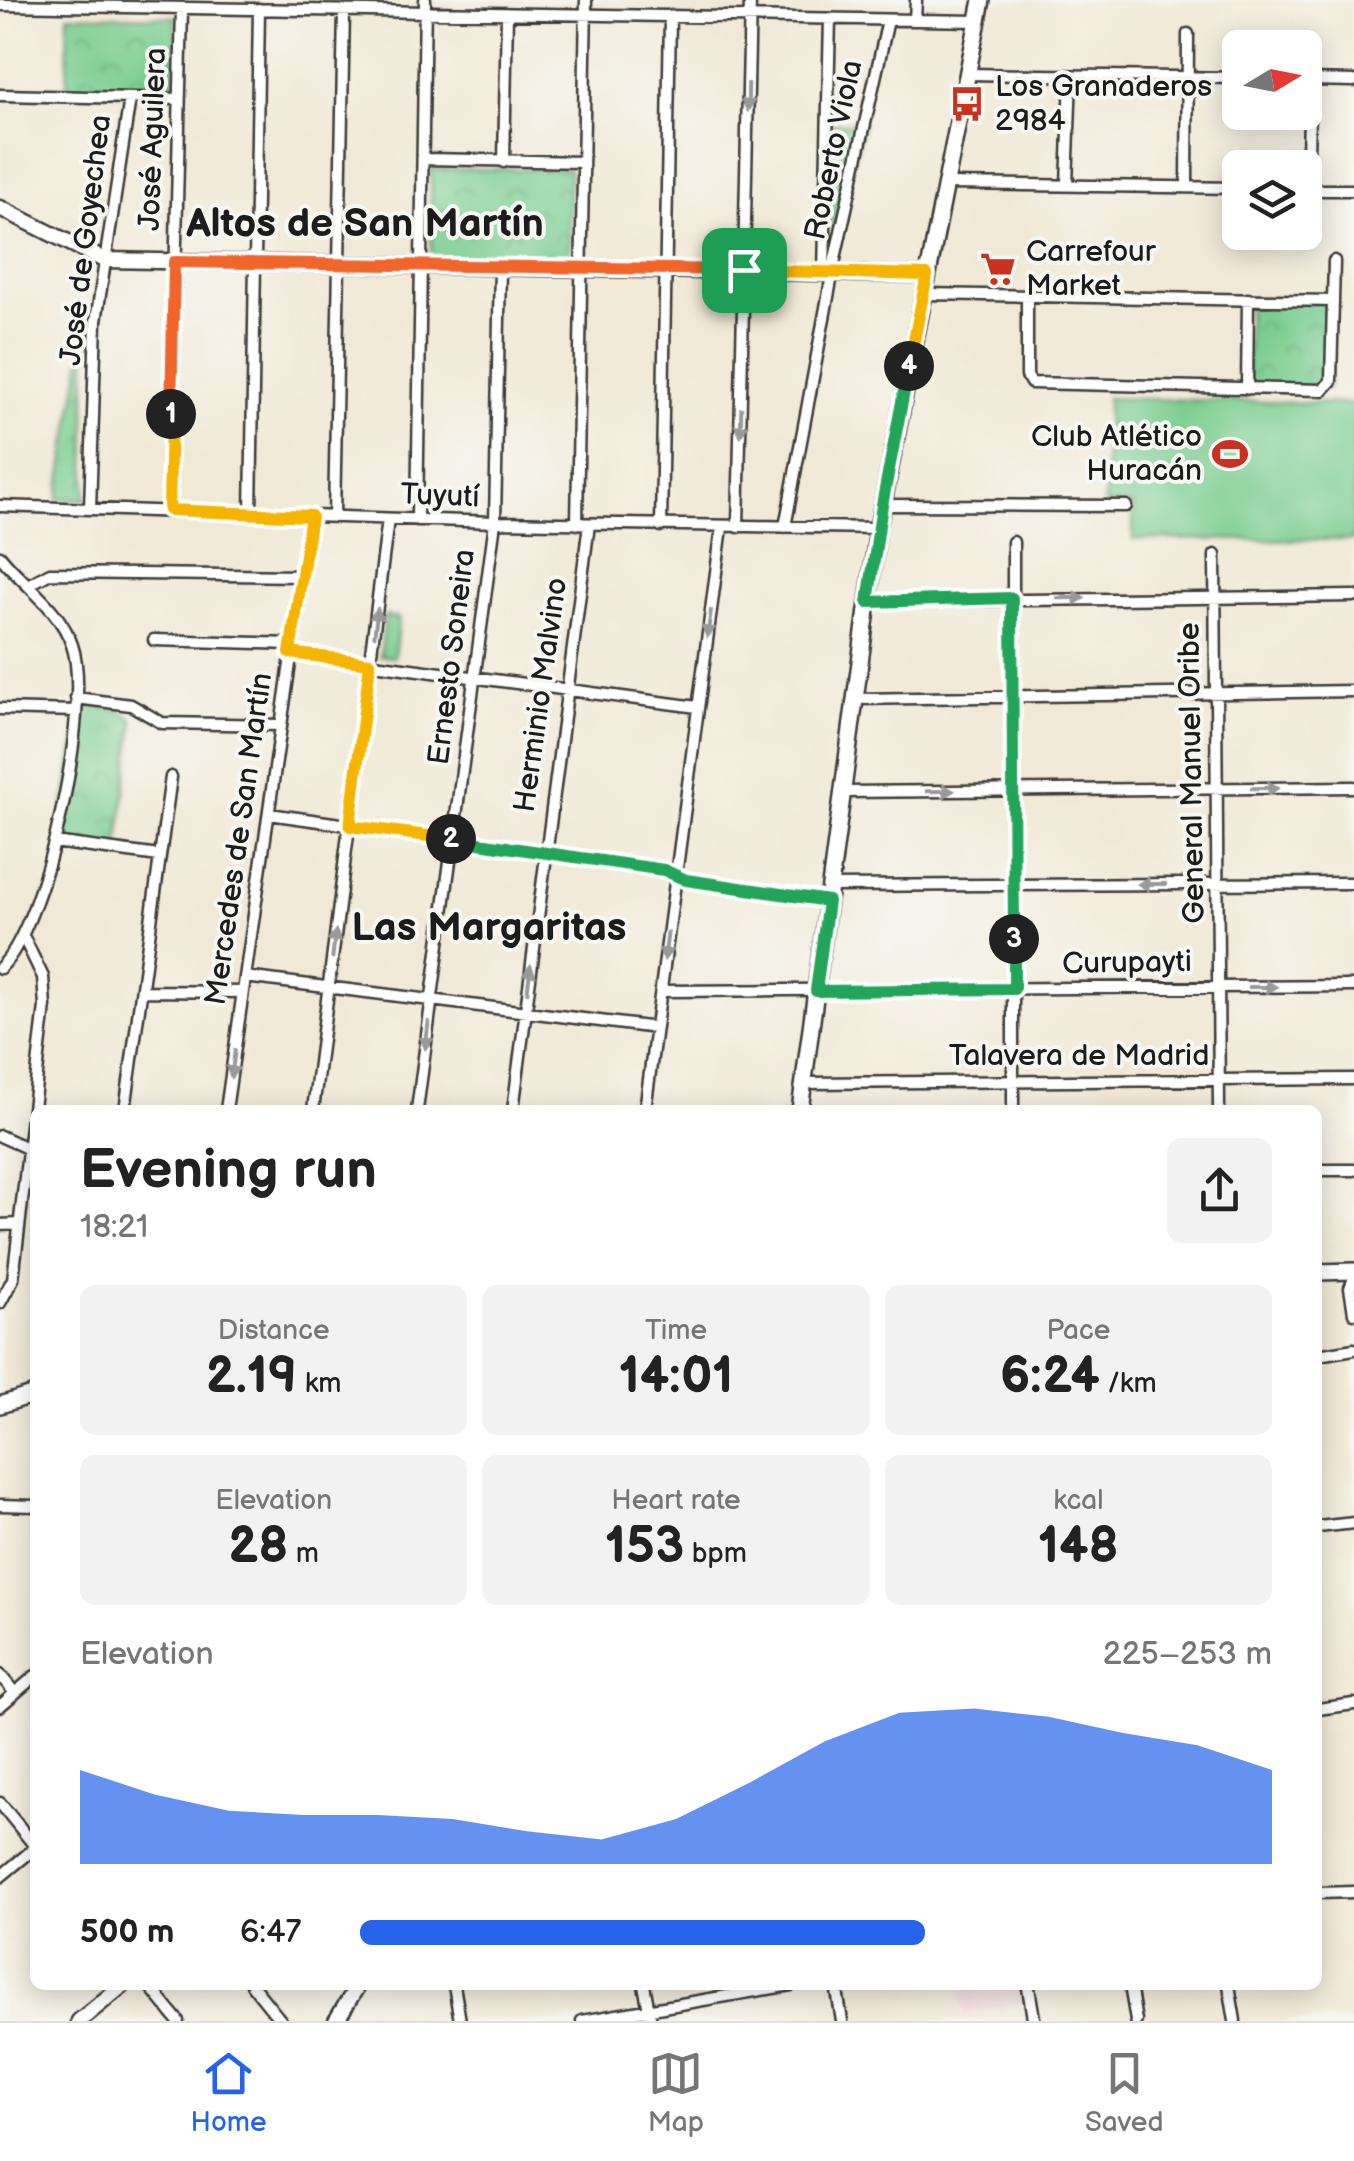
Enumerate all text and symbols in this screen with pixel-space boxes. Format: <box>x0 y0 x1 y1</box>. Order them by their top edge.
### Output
north arrow <box>1222 30 1322 130</box>
map controls <box>1222 30 1322 250</box>
street label: José Aguilera <box>132 47 174 231</box>
street label: Roberto Viola <box>797 57 871 243</box>
place label: Los Granaderos 2984 <box>995 69 1212 139</box>
one-way arrow <box>740 82 756 114</box>
bus stop icon: Los Granaderos 2984 <box>948 85 986 123</box>
street label: José de Goyechea <box>53 113 119 367</box>
button: layers <box>1222 150 1322 250</box>
district label: Altos de San Martín <box>185 200 544 248</box>
pin <box>702 228 787 313</box>
place label: Carrefour Market <box>1026 234 1157 304</box>
icon: arrive <box>717 243 772 298</box>
supermarket icon: Carrefour Market <box>979 250 1017 288</box>
pin: 4 <box>884 341 934 391</box>
text: 4 <box>901 349 917 382</box>
pin: 1 <box>146 389 196 439</box>
text: 1 <box>165 397 177 430</box>
one-way arrow <box>733 407 749 439</box>
place label: Club Atlético Huracán <box>1031 419 1202 489</box>
sports icon: Club Atlético Huracán <box>1211 435 1249 473</box>
street label: Tuyutí <box>400 477 481 515</box>
street label: Ernesto Soneira <box>421 547 483 767</box>
street label: Herminio Malvino <box>507 575 575 815</box>
one-way arrow <box>1056 590 1088 606</box>
one-way arrow <box>368 605 384 637</box>
one-way arrow <box>700 608 716 640</box>
street label: General Manuel Oribe <box>1171 622 1213 924</box>
street label: Mercedes de San Martín <box>198 670 280 1008</box>
one-way arrow <box>1250 780 1282 796</box>
one-way arrow <box>925 783 957 799</box>
pin: 2 <box>426 814 476 864</box>
text: 2 <box>443 822 459 855</box>
one-way arrow <box>1135 876 1167 892</box>
district label: Las Margaritas <box>351 904 627 952</box>
pin: 3 <box>989 914 1039 964</box>
text: 3 <box>1006 922 1022 955</box>
one-way arrow <box>326 928 342 959</box>
one-way arrow <box>658 930 674 962</box>
street label: Curupayti <box>1062 944 1192 982</box>
one-way arrow <box>521 962 537 994</box>
one-way arrow <box>1248 978 1280 994</box>
one-way arrow <box>419 1020 435 1052</box>
street label: Talavera de Madrid <box>949 1038 1209 1074</box>
one-way arrow <box>224 1048 240 1080</box>
text: Evening run <box>80 1137 377 1204</box>
button: share <box>1167 1138 1272 1243</box>
text: 18:21 <box>80 1208 148 1247</box>
text: Distance <box>218 1314 330 1347</box>
text: Time <box>645 1314 707 1347</box>
text: Pace <box>1046 1314 1110 1347</box>
text: 2.19 <box>206 1347 297 1407</box>
text: 14:01 <box>619 1347 733 1407</box>
text: 6:24 <box>1000 1347 1100 1407</box>
text: km <box>297 1367 342 1400</box>
text: /km <box>1100 1367 1157 1400</box>
text: Elevation <box>215 1484 332 1517</box>
text: Heart rate <box>611 1484 741 1517</box>
text: kcal <box>1053 1484 1103 1517</box>
text: 28 <box>228 1517 288 1577</box>
text: 153 <box>605 1517 684 1577</box>
text: 148 <box>1038 1517 1119 1577</box>
text: m <box>288 1537 319 1570</box>
text: bpm <box>684 1537 747 1570</box>
text: Elevation <box>80 1635 213 1674</box>
text: 225–253 m <box>1103 1635 1272 1674</box>
text: 500 m <box>80 1913 174 1952</box>
text: 6:47 <box>240 1913 301 1952</box>
tab: Home <box>191 2046 267 2139</box>
tab: Map <box>648 2046 704 2139</box>
tab: Saved <box>1085 2046 1163 2139</box>

